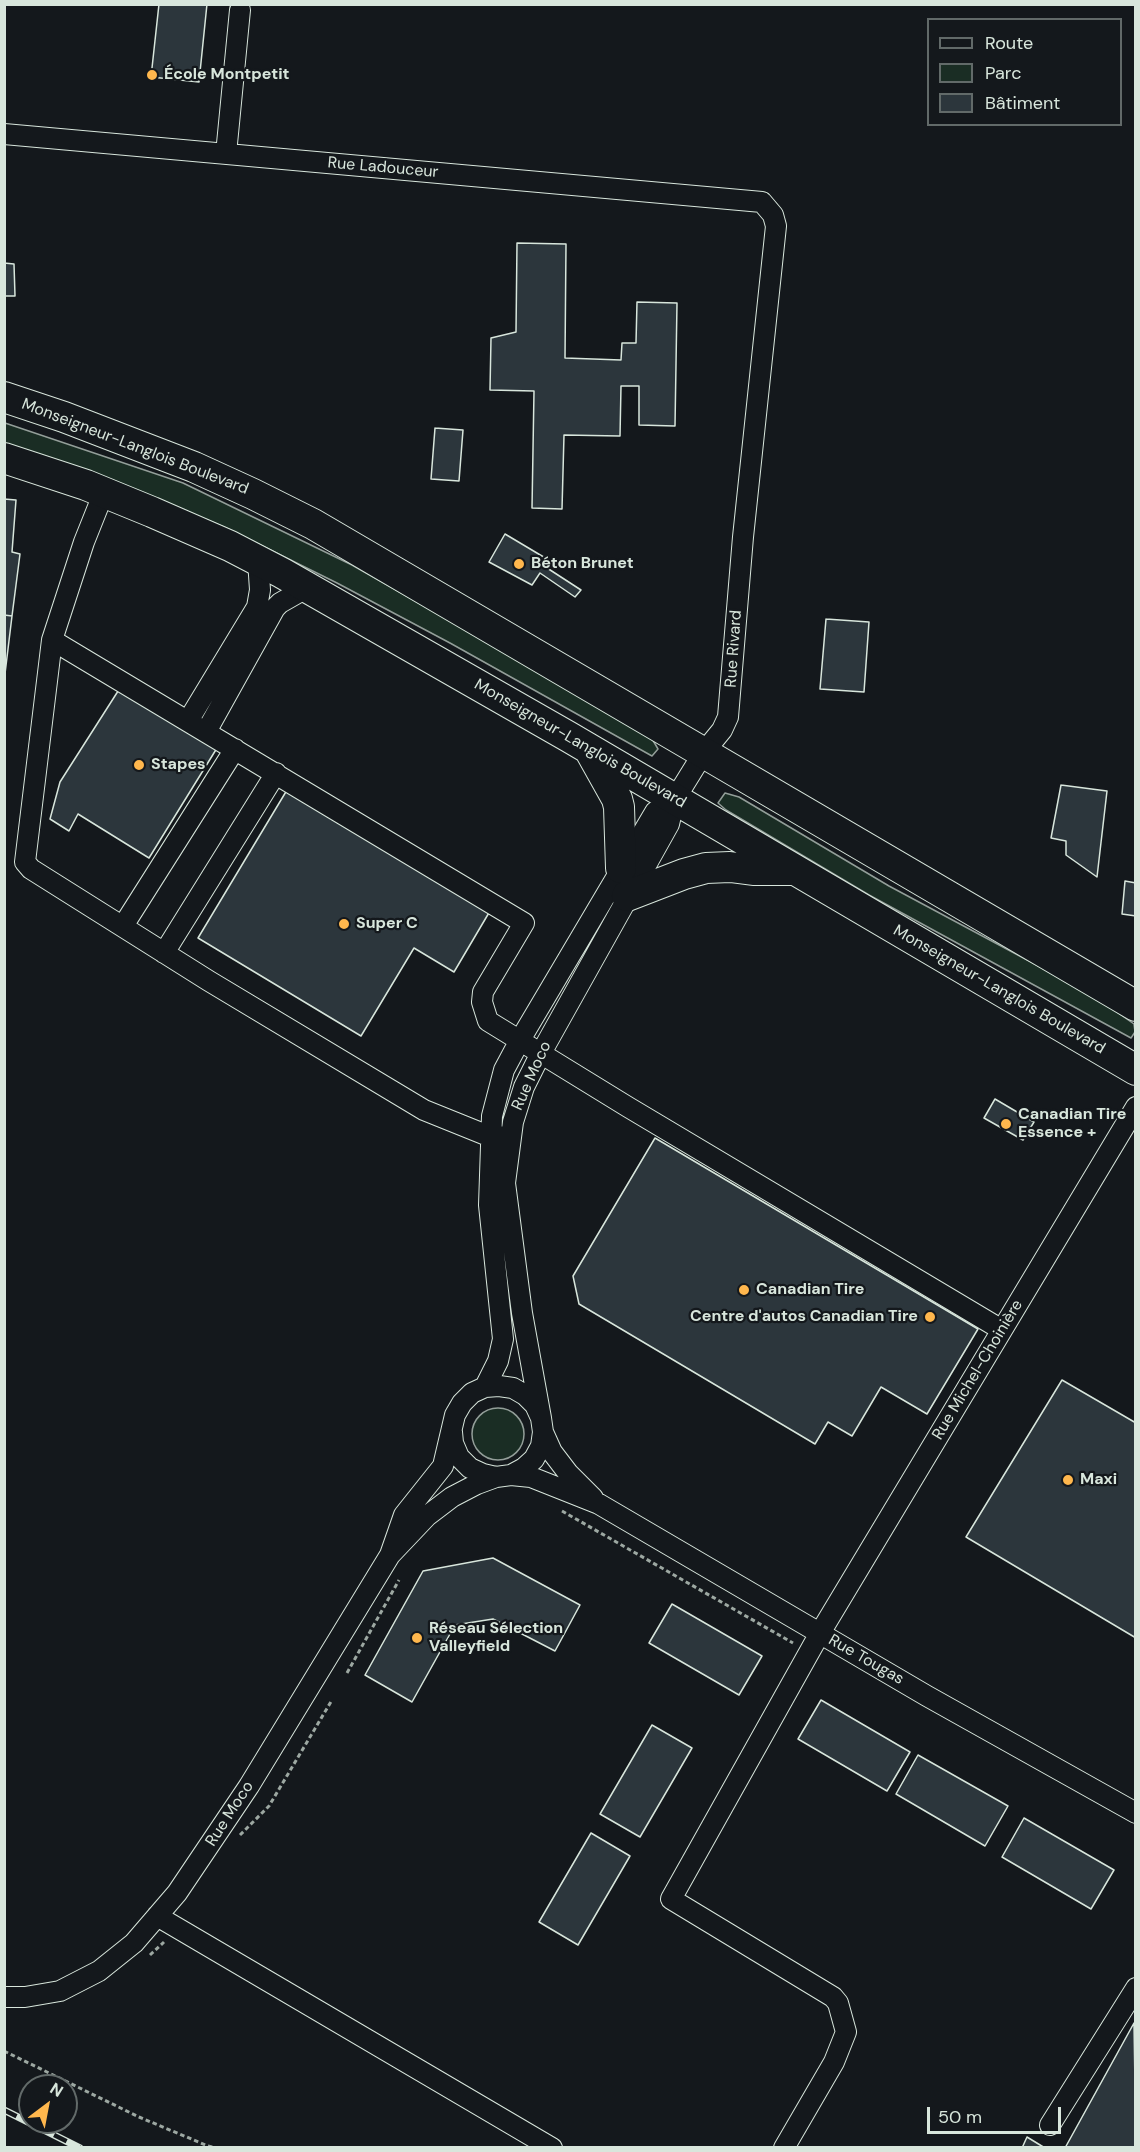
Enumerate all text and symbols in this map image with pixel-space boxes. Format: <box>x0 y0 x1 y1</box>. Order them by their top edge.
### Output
legend <box>927 18 1122 126</box>
text: Route <box>985 31 1033 55</box>
text: Parc <box>985 61 1021 85</box>
place label: École Montpetit <box>164 65 289 85</box>
marker: École Montpetit <box>145 68 159 82</box>
text: Bâtiment <box>985 91 1060 115</box>
street label: Rue Ladouceur <box>327 154 439 182</box>
street label: Monseigneur-Langlois Boulevard <box>19 395 251 499</box>
place label: Béton Brunet <box>531 554 634 574</box>
marker: Béton Brunet <box>512 557 526 571</box>
street label: Rue Rivard <box>722 610 746 688</box>
street label: Monseigneur-Langlois Boulevard <box>471 675 689 813</box>
place label: Stapes <box>151 755 206 775</box>
marker: Stapes <box>132 758 146 772</box>
place label: Super C <box>356 914 418 934</box>
marker: Super C <box>337 917 351 931</box>
street label: Monseigneur-Langlois Boulevard <box>890 921 1108 1059</box>
street label: Rue Moco <box>508 1038 556 1114</box>
place label: Canadian Tire Essence + <box>1018 1105 1126 1143</box>
marker: Canadian Tire Essence + <box>999 1117 1013 1131</box>
place label: Canadian Tire <box>756 1280 864 1300</box>
marker: Canadian Tire <box>737 1283 751 1297</box>
street label: Rue Michel-Choinière <box>929 1297 1027 1443</box>
place label: Centre d'autos Canadian Tire <box>690 1307 918 1327</box>
marker: Centre d'autos Canadian Tire <box>923 1310 937 1324</box>
place label: Maxi <box>1080 1470 1117 1490</box>
marker: Maxi <box>1061 1473 1075 1487</box>
place label: Réseau Sélection Valleyfield <box>429 1619 563 1657</box>
marker: Réseau Sélection Valleyfield <box>410 1631 424 1645</box>
street label: Rue Tougas <box>825 1631 907 1689</box>
street label: Rue Moco <box>202 1778 258 1850</box>
north arrow <box>18 2074 78 2134</box>
text: N <box>46 2078 67 2102</box>
scale bar <box>930 2095 1064 2133</box>
text: 50 m <box>938 2105 982 2129</box>

